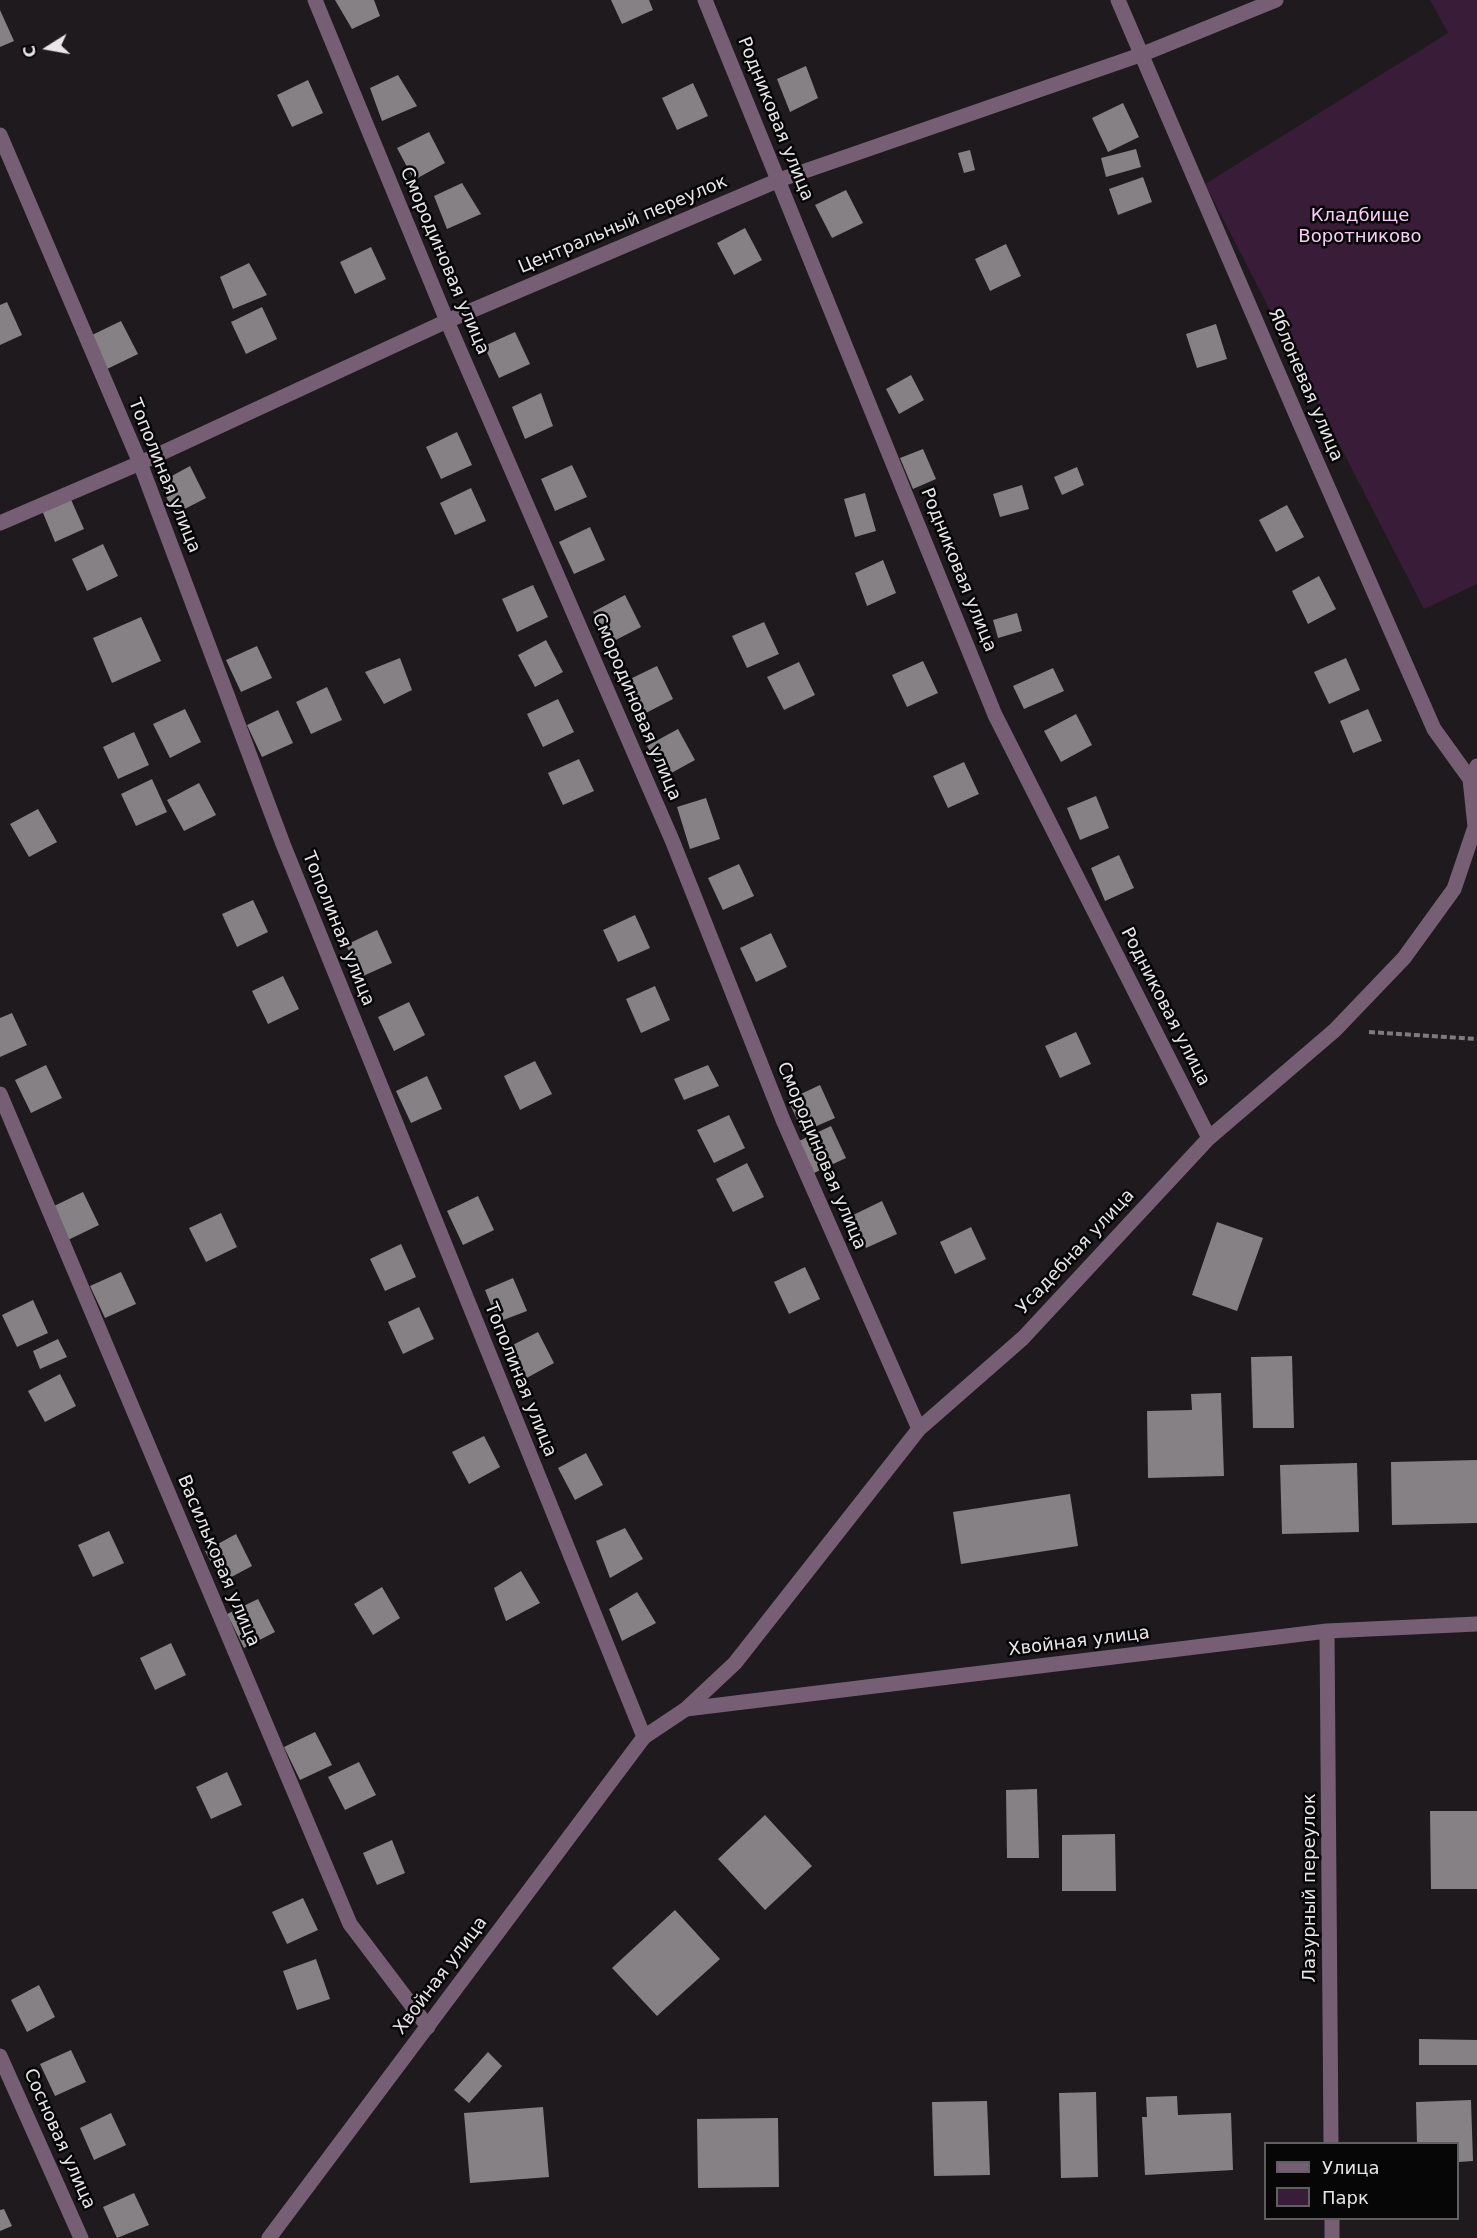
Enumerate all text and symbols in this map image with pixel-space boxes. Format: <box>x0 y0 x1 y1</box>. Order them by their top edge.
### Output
north arrow <box>18 18 78 78</box>
street label: Родниковая улица <box>732 34 818 204</box>
text: С <box>19 44 40 59</box>
street label: Смородиновая улица <box>395 164 493 358</box>
street label: Центральный переулок <box>515 171 731 279</box>
park label: Кладбище Воротниково <box>1298 205 1422 248</box>
street label: Яблоневая улица <box>1263 305 1347 465</box>
street label: Тополиная улица <box>123 396 205 556</box>
street label: Родниковая улица <box>915 485 1001 655</box>
street label: Смородиновая улица <box>587 610 685 804</box>
street label: Тополиная улица <box>297 849 379 1009</box>
street label: Родниковая улица <box>1116 924 1214 1090</box>
street label: Смородиновая улица <box>772 1059 870 1253</box>
street label: Усадебная улица <box>1013 1185 1139 1319</box>
street label: Тополиная улица <box>479 1300 561 1460</box>
street label: Васильковая улица <box>172 1472 264 1650</box>
street label: Хвойная улица <box>1007 1623 1151 1661</box>
street label: Лазурный переулок <box>1299 1794 1321 1982</box>
street label: Хвойная улица <box>390 1913 492 2039</box>
street label: Сосновая улица <box>18 2065 100 2213</box>
legend <box>1264 2142 1459 2220</box>
text: Улица <box>1322 2157 1379 2178</box>
text: Парк <box>1322 2187 1369 2208</box>

